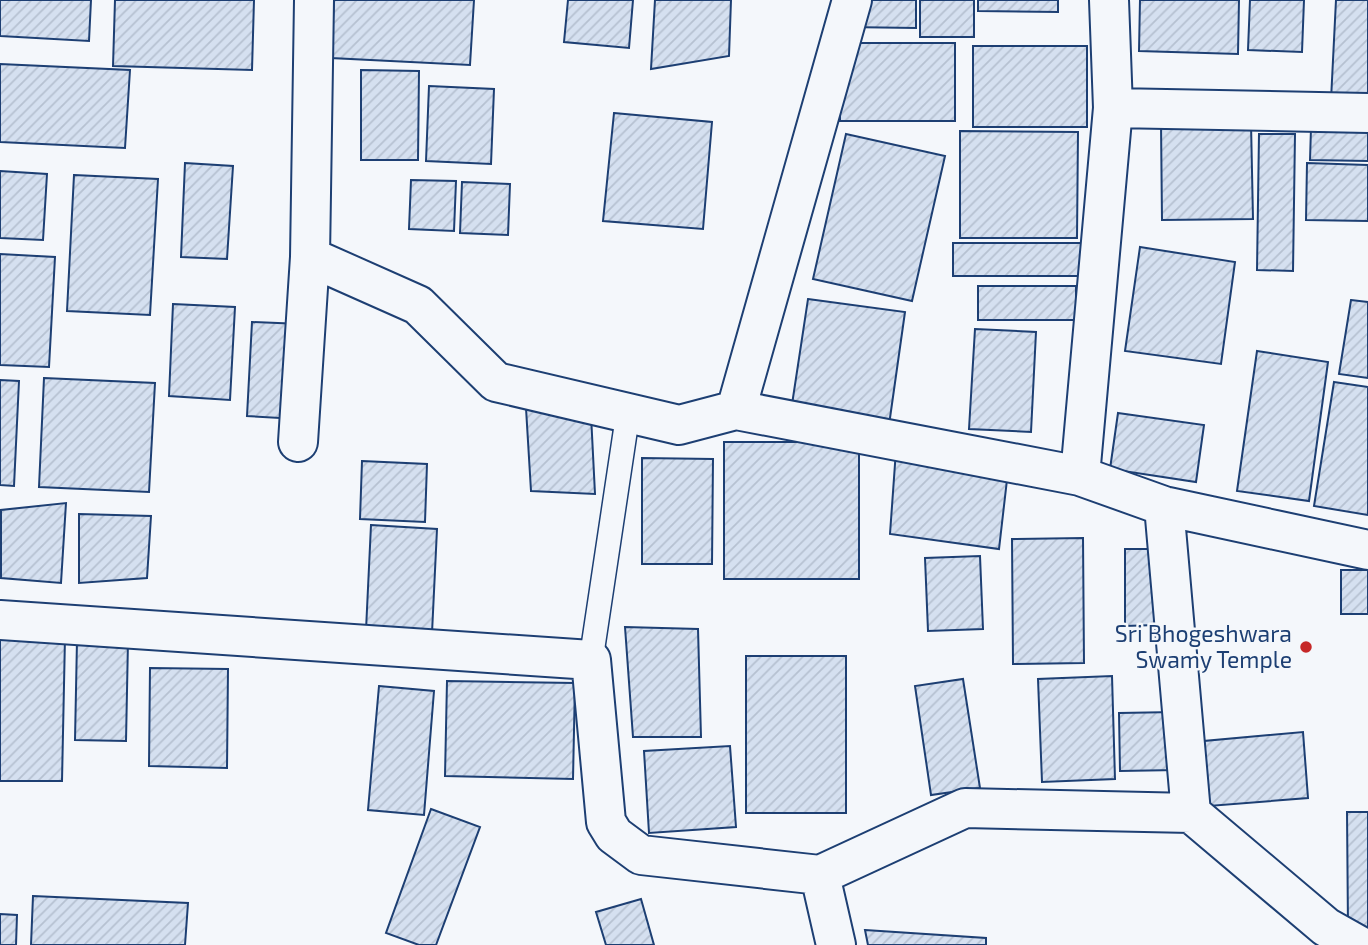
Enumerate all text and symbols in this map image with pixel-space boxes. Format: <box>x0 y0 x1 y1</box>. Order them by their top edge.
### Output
place label: Sri Bhogeshwara Swamy Temple <box>1115 619 1292 673</box>
marker: Sri Bhogeshwara Swamy Temple <box>1298 639 1314 655</box>

